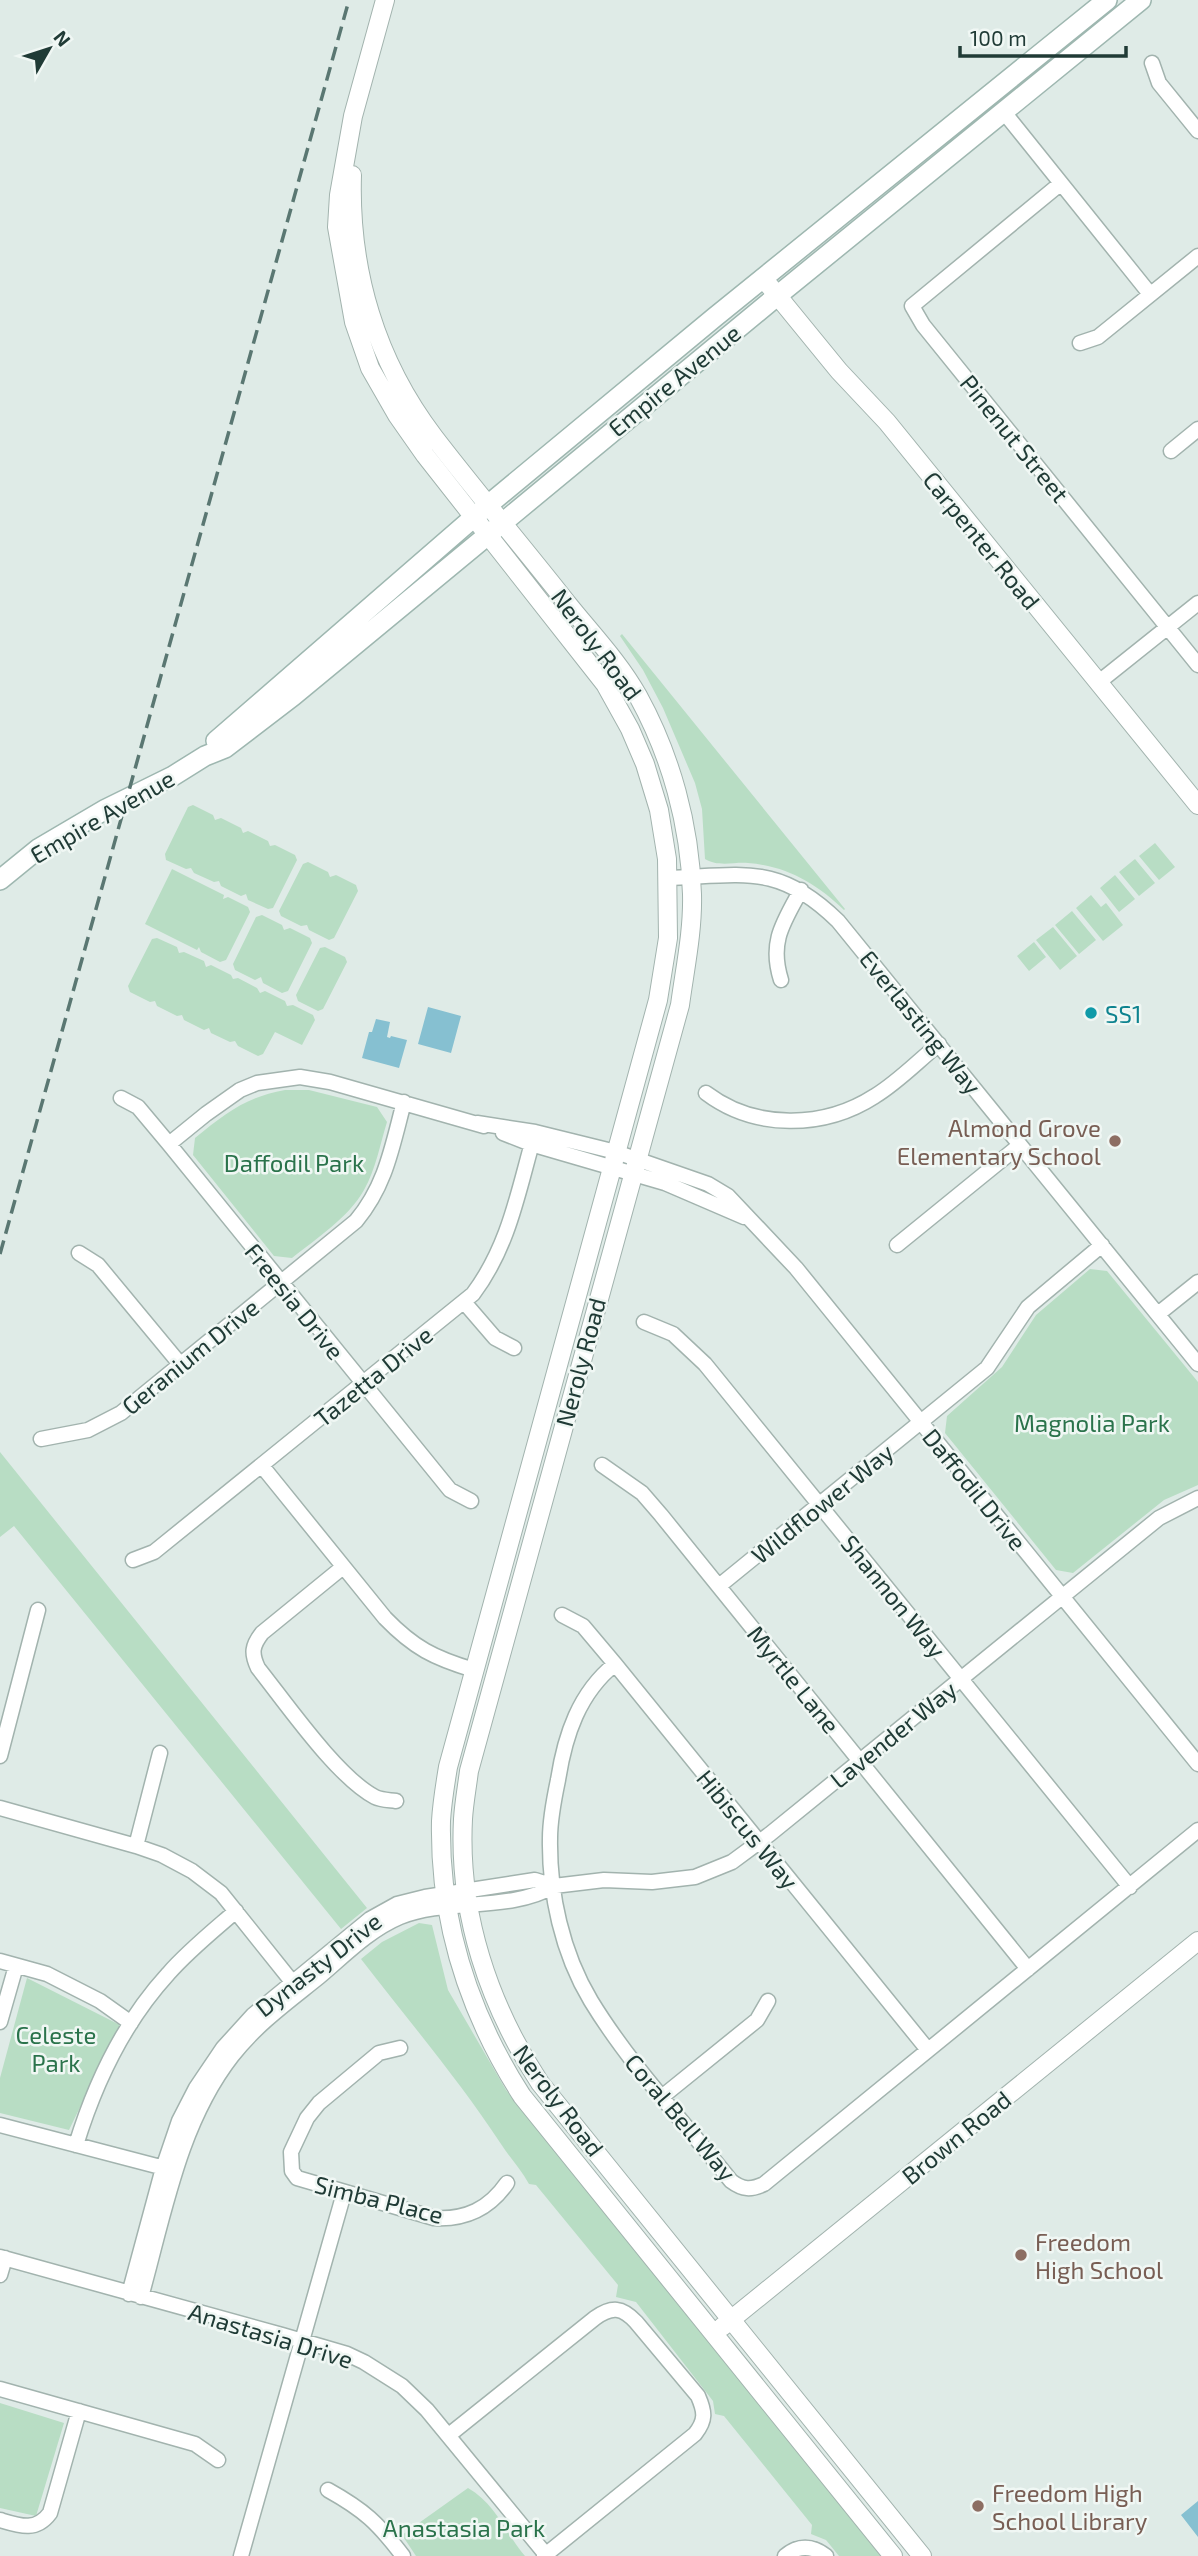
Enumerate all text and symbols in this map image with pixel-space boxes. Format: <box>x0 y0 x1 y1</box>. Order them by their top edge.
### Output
north arrow <box>14 14 84 84</box>
scale bar <box>960 14 1126 58</box>
text: N <box>49 25 76 51</box>
text: 100 m <box>970 25 1027 50</box>
street label: Empire Avenue <box>602 318 746 442</box>
street label: Pinenut Street <box>955 368 1075 508</box>
street label: Carpenter Road <box>918 465 1046 615</box>
street label: Neroly Road <box>546 583 648 705</box>
street label: Empire Avenue <box>25 763 179 869</box>
street label: Everlasting Way <box>854 944 988 1100</box>
place label: SS1 <box>1105 999 1141 1028</box>
marker: SS1 <box>1083 1005 1099 1021</box>
place label: Almond Grove Elementary School <box>897 1113 1101 1170</box>
marker: Almond Grove Elementary School <box>1107 1133 1123 1149</box>
park label: Daffodil Park <box>224 1148 364 1177</box>
street label: Freesia Drive <box>239 1237 351 1365</box>
street label: Geranium Drive <box>116 1292 264 1420</box>
street label: Neroly Road <box>549 1294 611 1430</box>
street label: Tazetta Drive <box>308 1319 438 1433</box>
park label: Magnolia Park <box>1014 1408 1170 1437</box>
street label: Daffodil Drive <box>917 1422 1033 1556</box>
street label: Wildflower Way <box>745 1437 899 1569</box>
street label: Shannon Way <box>836 1529 952 1663</box>
street label: Myrtle Lane <box>742 1619 846 1739</box>
street label: Lavender Way <box>824 1674 962 1794</box>
street label: Hibiscus Way <box>691 1764 805 1895</box>
street label: Dynasty Drive <box>249 1906 387 2022</box>
park label: Celeste Park <box>16 2020 96 2077</box>
street label: Neroly Road <box>508 2039 610 2161</box>
street label: Coral Bell Way <box>619 2048 743 2187</box>
street label: Brown Road <box>896 2084 1016 2190</box>
street label: Simba Place <box>312 2169 446 2229</box>
place label: Freedom High School <box>1035 2227 1163 2284</box>
marker: Freedom High School <box>1013 2247 1029 2263</box>
street label: Anastasia Drive <box>185 2296 357 2374</box>
place label: Freedom High School Library <box>992 2478 1148 2535</box>
marker: Freedom High School Library <box>970 2498 986 2514</box>
park label: Anastasia Park <box>383 2513 545 2542</box>

